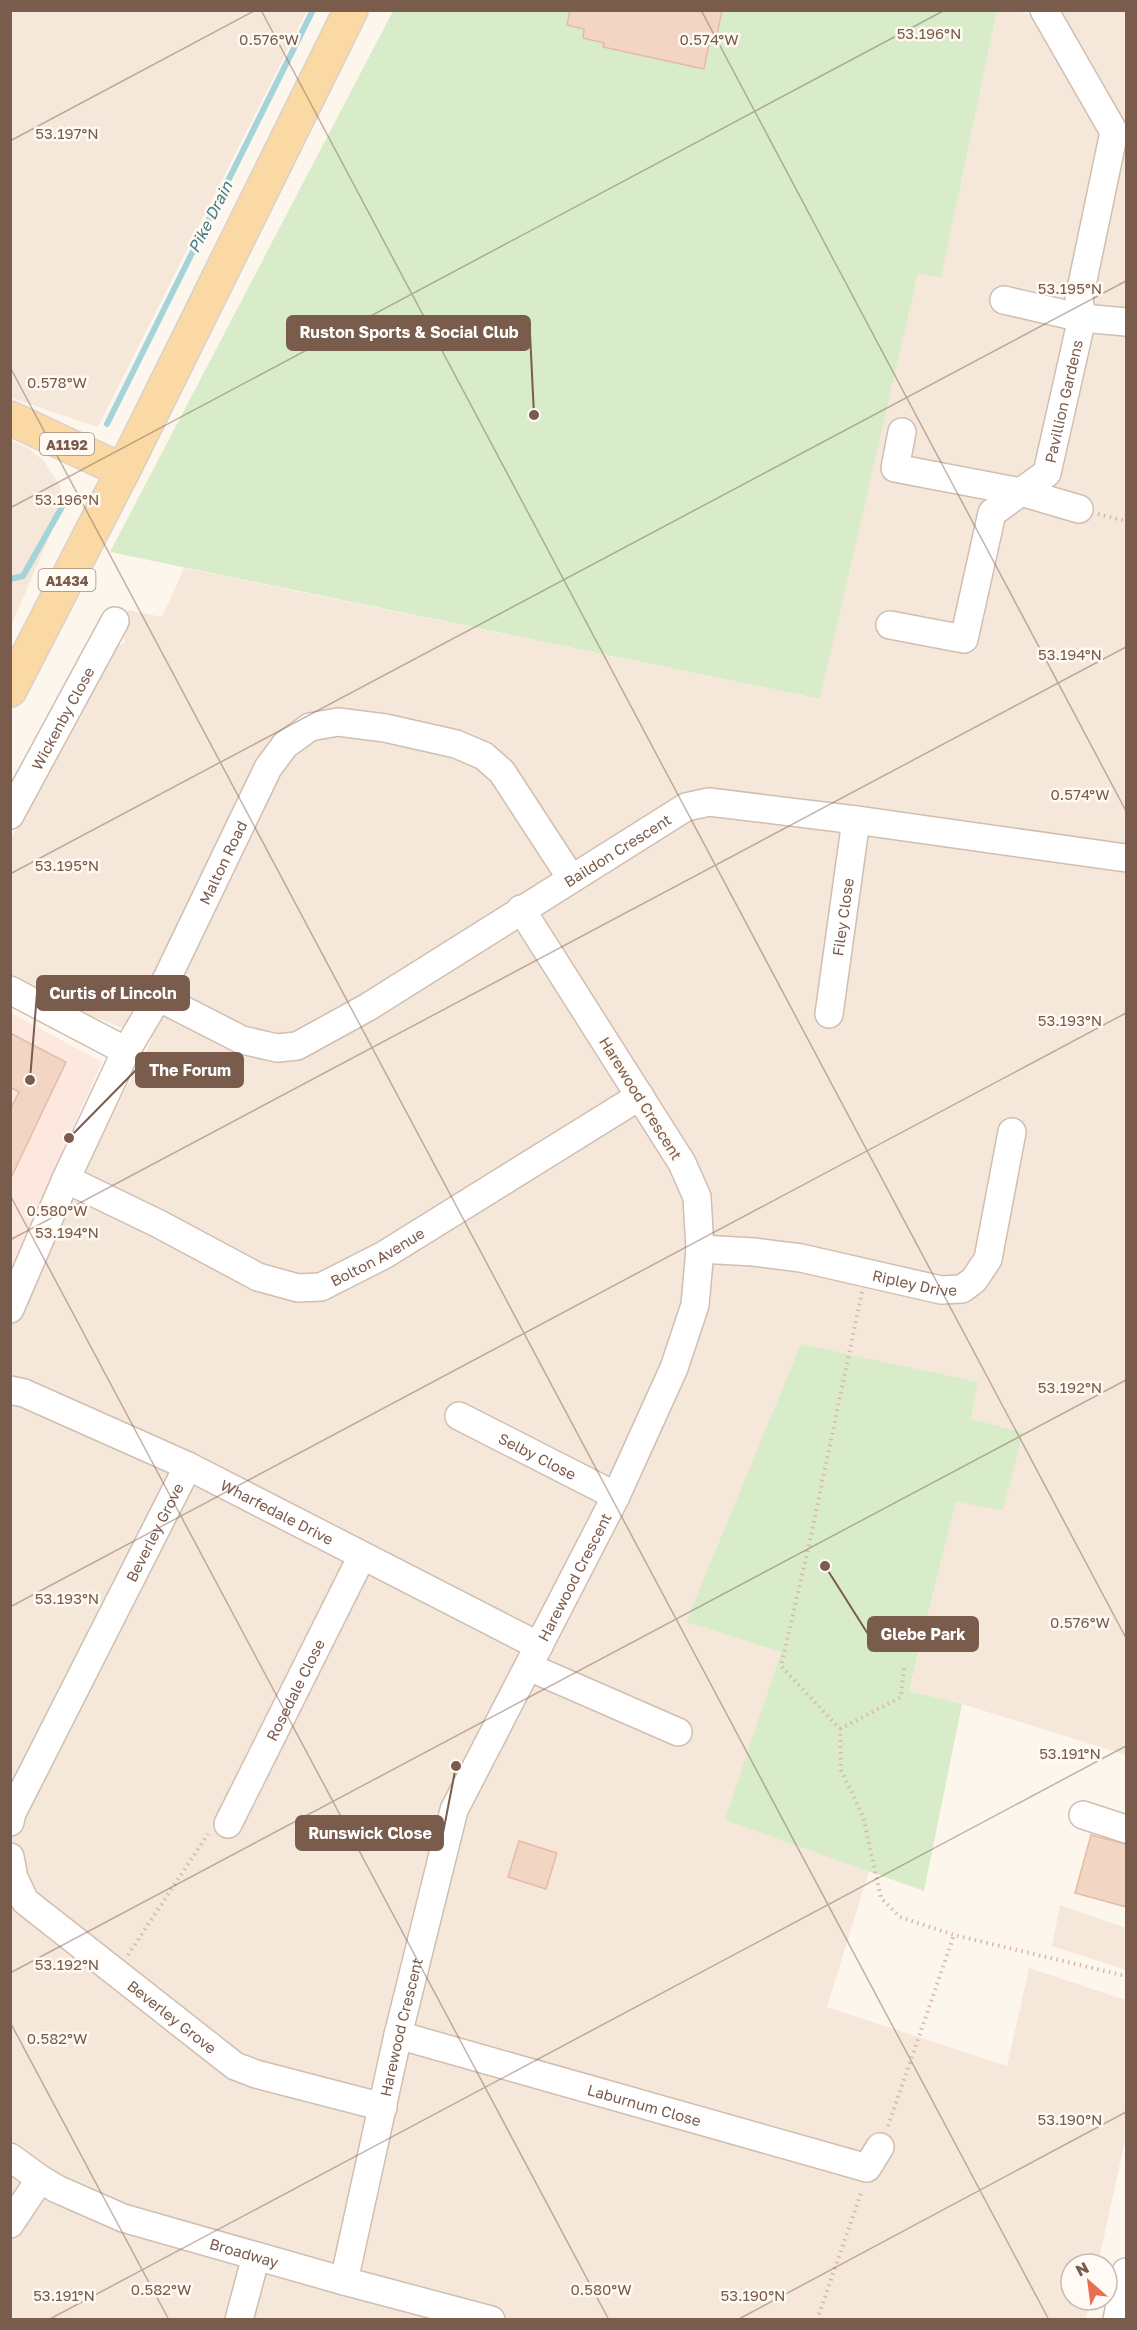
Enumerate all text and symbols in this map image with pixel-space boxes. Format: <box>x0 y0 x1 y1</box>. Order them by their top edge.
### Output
text: 53.196°N <box>897 24 961 42</box>
text: 0.576°W <box>239 30 299 48</box>
text: 0.574°W <box>679 30 739 48</box>
text: 53.197°N <box>35 124 99 142</box>
water label: Pike Drain <box>184 177 237 256</box>
text: 53.195°N <box>1038 279 1102 297</box>
callout: Ruston Sports & Social Club <box>287 316 530 350</box>
text: Ruston Sports & Social Club <box>299 322 519 342</box>
street label: Pavillion Gardens <box>1041 338 1086 465</box>
text: 0.578°W <box>27 373 87 391</box>
road number: A1192 <box>40 433 94 455</box>
text: 53.196°N <box>35 490 99 508</box>
road number: A1434 <box>38 569 96 591</box>
text: 53.194°N <box>1038 645 1102 663</box>
street label: Wickenby Close <box>27 663 98 773</box>
text: 0.574°W <box>1050 785 1110 803</box>
street label: Baildon Crescent <box>561 810 674 891</box>
street label: Malton Road <box>195 818 250 907</box>
text: 53.195°N <box>35 856 99 874</box>
street label: Filey Close <box>828 876 857 957</box>
callout: Curtis of Lincoln <box>37 976 189 1010</box>
text: Curtis of Lincoln <box>49 983 177 1003</box>
text: 53.193°N <box>1038 1011 1102 1029</box>
street label: Harewood Crescent <box>596 1033 686 1163</box>
callout: The Forum <box>136 1053 243 1087</box>
text: The Forum <box>149 1060 231 1080</box>
text: 0.580°W <box>26 1201 88 1219</box>
text: 53.194°N <box>35 1223 99 1241</box>
street label: Bolton Avenue <box>327 1223 428 1290</box>
street label: Ripley Drive <box>871 1266 958 1299</box>
text: 53.192°N <box>1038 1378 1102 1396</box>
street label: Selby Close <box>496 1429 580 1483</box>
street label: Wharfedale Drive <box>218 1475 337 1548</box>
street label: Beverley Grove <box>122 1480 187 1585</box>
street label: Harewood Crescent <box>534 1510 615 1644</box>
text: 53.193°N <box>35 1589 99 1607</box>
text: 0.576°W <box>1050 1613 1110 1631</box>
callout: Glebe Park <box>868 1617 978 1651</box>
text: Glebe Park <box>880 1624 966 1644</box>
street label: Rosedale Close <box>262 1636 328 1744</box>
text: 53.191°N <box>1039 1744 1101 1762</box>
callout: Runswick Close <box>296 1816 443 1850</box>
text: Runswick Close <box>308 1823 432 1843</box>
text: 53.192°N <box>35 1955 99 1973</box>
street label: Harewood Crescent <box>376 1956 426 2098</box>
street label: Beverley Grove <box>124 1976 220 2057</box>
text: 0.582°W <box>27 2029 87 2047</box>
street label: Laburnum Close <box>585 2080 703 2130</box>
text: 53.190°N <box>1038 2110 1102 2128</box>
street label: Broadway <box>208 2234 281 2271</box>
north arrow <box>1059 2252 1119 2312</box>
text: N <box>1072 2257 1092 2280</box>
text: 0.582°W <box>131 2280 191 2298</box>
text: 0.580°W <box>570 2280 632 2298</box>
text: 53.191°N <box>33 2286 95 2304</box>
text: 53.190°N <box>721 2286 785 2304</box>

